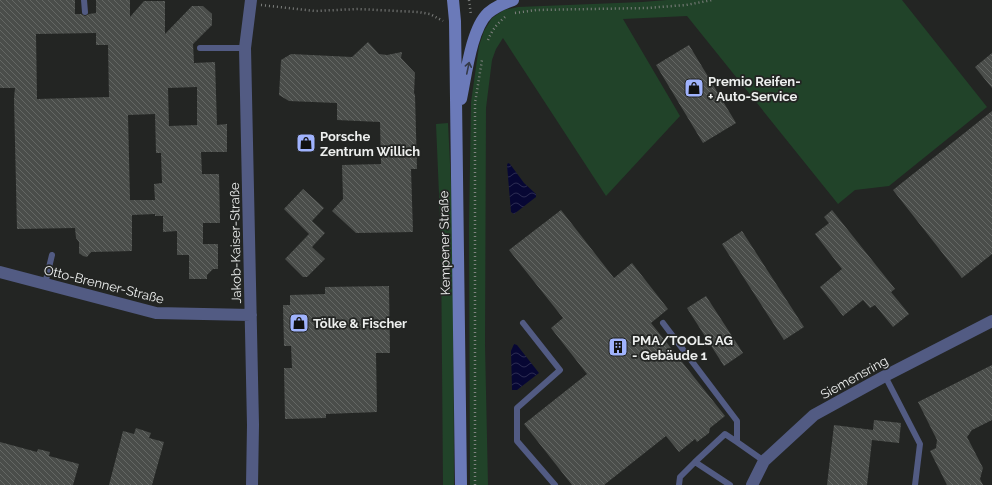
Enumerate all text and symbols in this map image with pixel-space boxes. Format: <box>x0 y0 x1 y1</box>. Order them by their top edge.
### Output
one-way arrow <box>464 62 472 75</box>
place label: Premio Reifen- + Auto-Service <box>708 74 801 104</box>
shop icon: Premio Reifen- + Auto-Service <box>683 77 705 99</box>
place label: Porsche Zentrum Willich <box>320 129 420 159</box>
shop icon: Porsche Zentrum Willich <box>295 132 317 154</box>
street label: Jakob-Kaiser-Straße <box>227 182 244 304</box>
street label: Kempener Straße <box>436 190 453 295</box>
street label: Otto-Brenner-Straße <box>42 262 166 307</box>
shop icon: Tölke & Fischer <box>288 312 310 334</box>
place label: Tölke & Fischer <box>313 316 407 331</box>
place label: PMA/TOOLS AG - Gebäude 1 <box>632 333 733 363</box>
building icon: PMA/TOOLS AG - Gebäude 1 <box>607 336 629 358</box>
street label: Siemensring <box>818 353 891 402</box>

